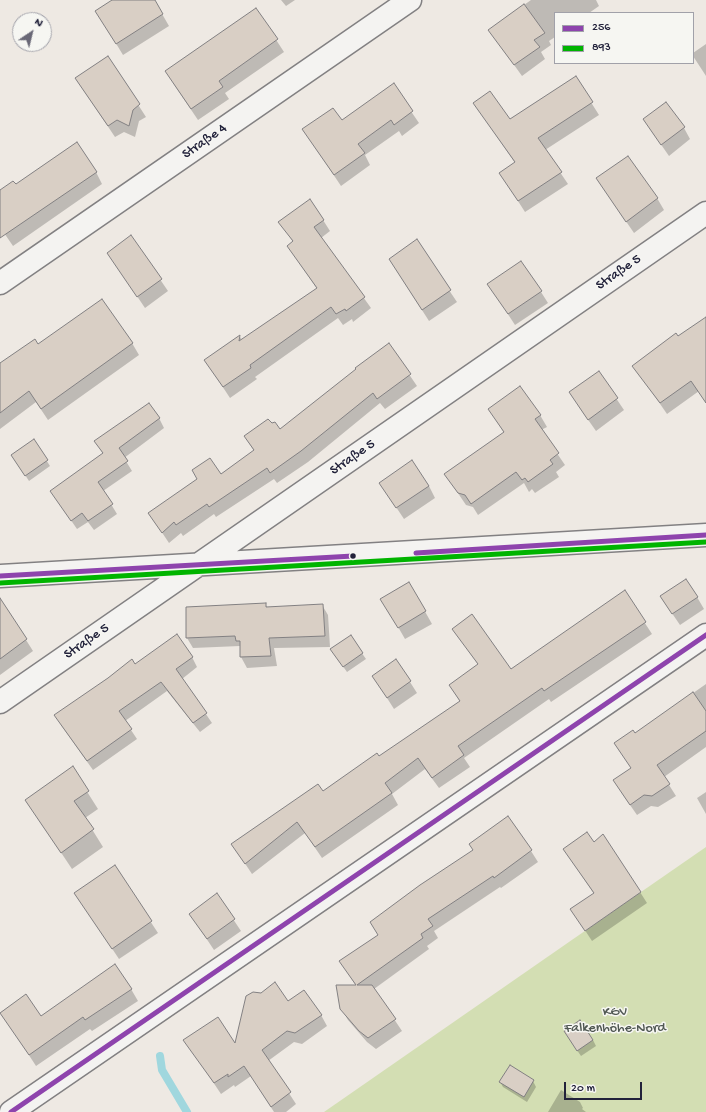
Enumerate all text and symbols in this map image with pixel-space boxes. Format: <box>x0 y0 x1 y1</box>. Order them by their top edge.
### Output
north arrow <box>12 12 52 52</box>
legend <box>554 12 694 64</box>
text: N <box>32 16 45 30</box>
text: 256 <box>592 21 610 35</box>
text: 893 <box>592 41 611 55</box>
street label: Straße 4 <box>179 121 231 163</box>
street label: Straße 5 <box>593 251 645 295</box>
street label: Straße 5 <box>327 436 379 480</box>
unlabelled marker <box>348 551 358 561</box>
street label: Straße 5 <box>61 620 113 664</box>
park label: KGV Falkenhöhe-Nord <box>564 1005 666 1038</box>
scale bar <box>566 1074 644 1100</box>
text: 20 m <box>571 1082 595 1096</box>

